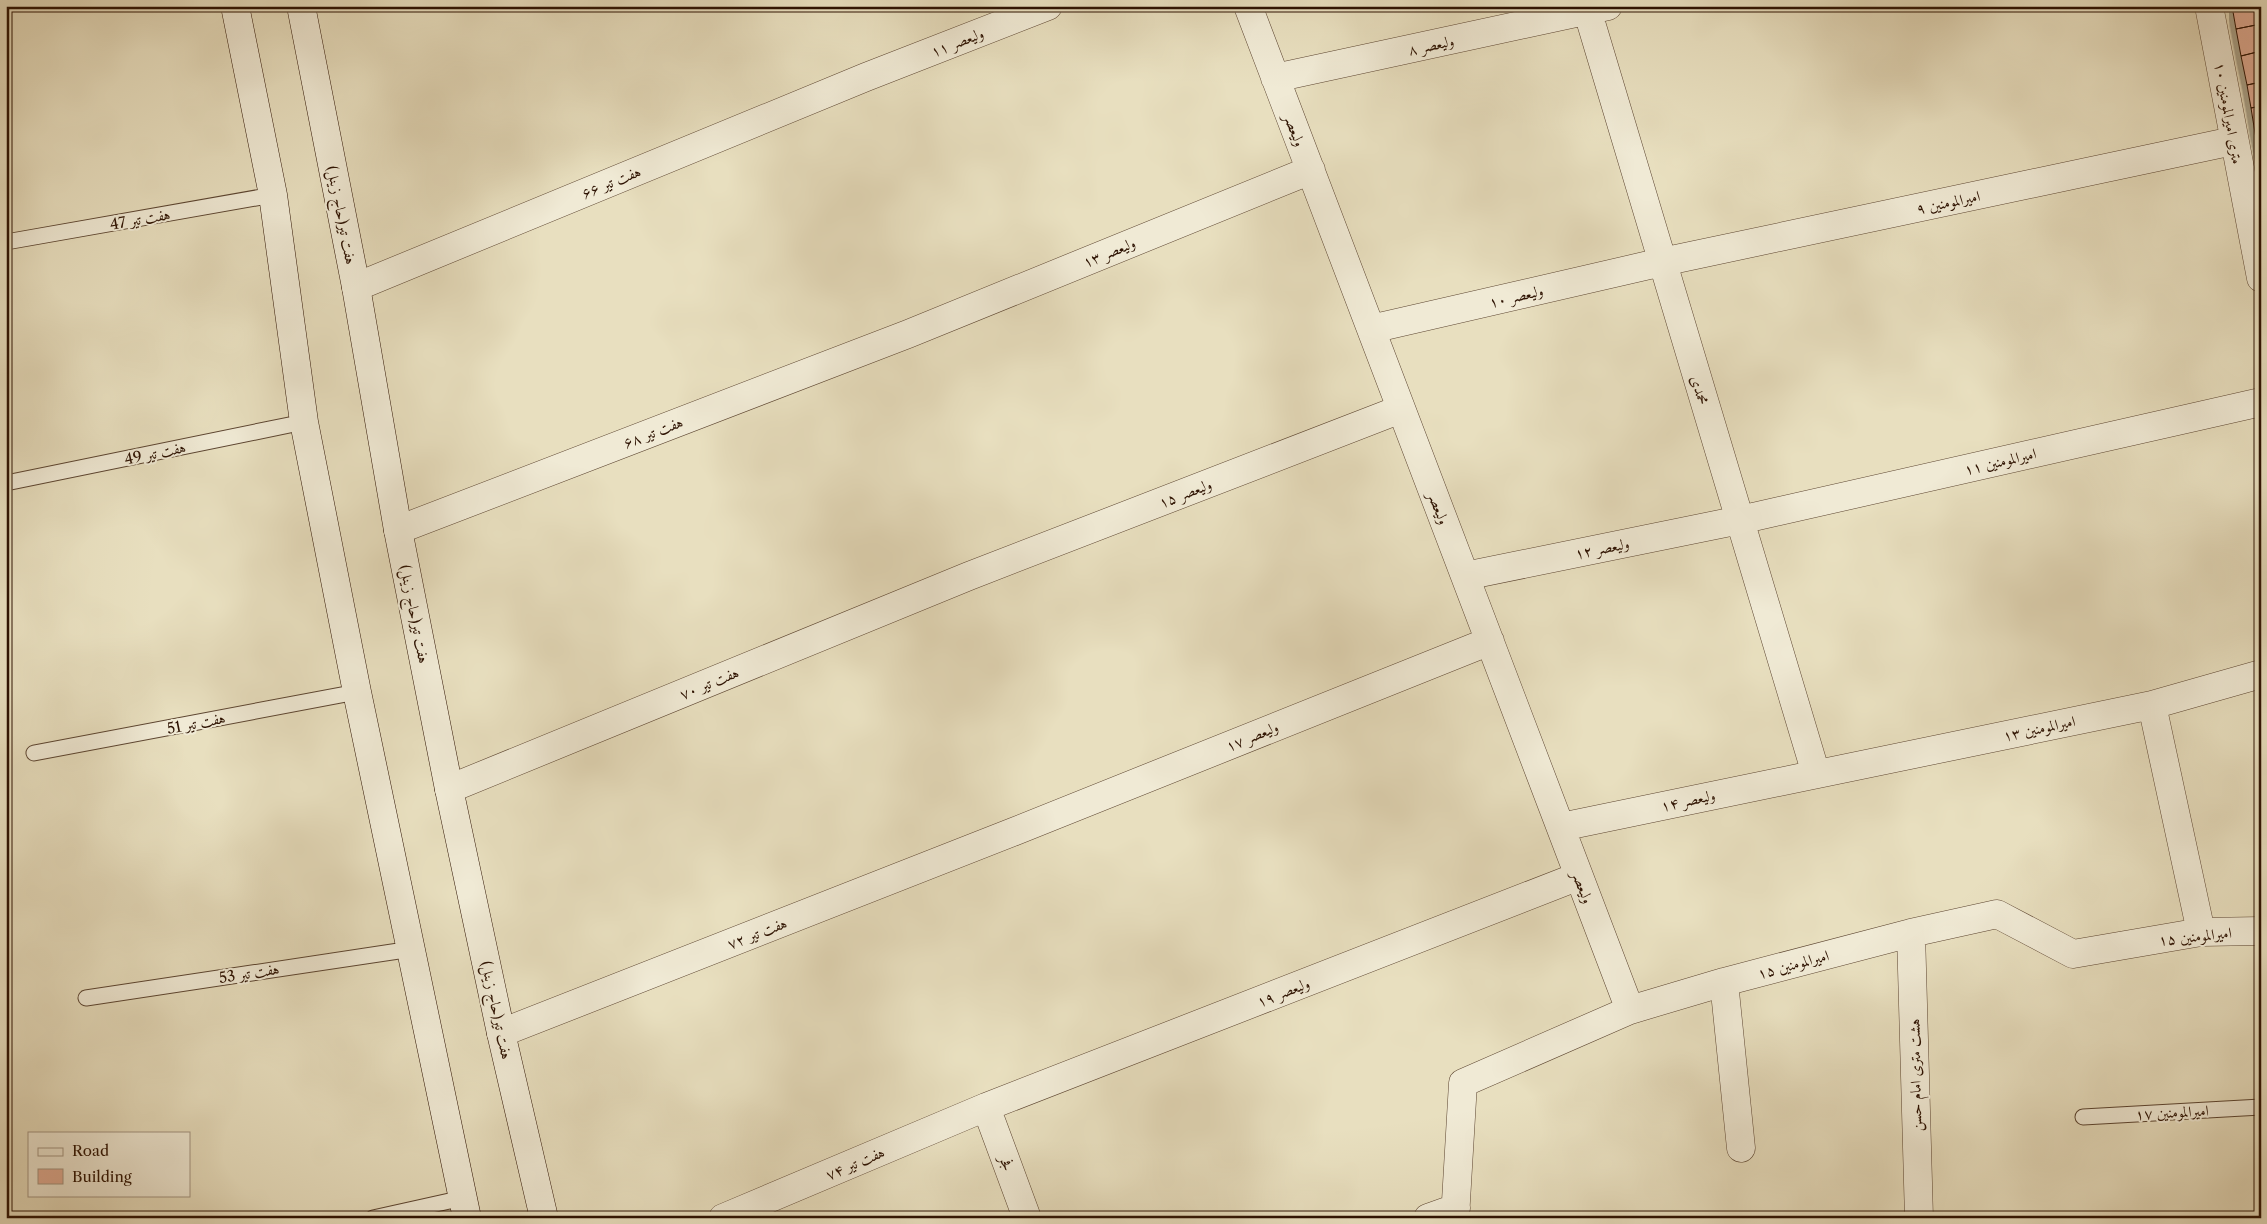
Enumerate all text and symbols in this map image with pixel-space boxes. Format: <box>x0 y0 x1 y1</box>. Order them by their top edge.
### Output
street label: ولیعصر ۱۱ <box>928 23 987 62</box>
street label: ولیعصر ۸ <box>1406 31 1456 60</box>
street label: ۱۰ متری امیرالمومنین <box>2211 61 2247 165</box>
street label: ولیعصر <box>1278 109 1310 150</box>
street label: هفت تیر ۶۶ <box>579 162 643 202</box>
street label: هفت تیر(حاج زینل) <box>319 164 361 267</box>
street label: امیرالمومنین ۹ <box>1914 186 1982 218</box>
street label: هفت تیر 47 <box>108 204 172 234</box>
street label: ولیعصر ۱۳ <box>1080 233 1139 272</box>
street label: ولیعصر ۱۰ <box>1487 281 1545 312</box>
street label: محمدی <box>1687 373 1713 407</box>
street label: هفت تیر ۶۸ <box>620 412 686 452</box>
street label: هفت تیر 49 <box>123 437 187 469</box>
street label: امیرالمومنین ۱۱ <box>1962 443 2038 479</box>
street label: ولیعصر ۱۵ <box>1156 474 1215 513</box>
street label: ولیعصر <box>1422 487 1454 528</box>
street label: ولیعصر ۱۲ <box>1573 533 1631 564</box>
street label: هفت تیر(حاج زینل) <box>392 563 434 666</box>
street label: هفت تیر ۷۰ <box>677 663 741 703</box>
street label: هفت تیر 51 <box>165 708 227 738</box>
street label: امیرالمومنین ۱۳ <box>2001 711 2077 745</box>
street label: ولیعصر ۱۷ <box>1223 717 1282 756</box>
street label: ولیعصر ۱۴ <box>1659 785 1717 816</box>
street label: ولیعصر <box>1566 866 1598 907</box>
street label: هفت تیر ۷۲ <box>724 913 790 953</box>
street label: امیرالمومنین ۱۵ <box>2157 923 2233 949</box>
street label: امیرالمومنین ۱۵ <box>1755 945 1831 983</box>
street label: هفت تیر 53 <box>217 959 281 987</box>
street label: هفت تیر(حاج زینل) <box>473 959 517 1062</box>
street label: ولیعصر ۱۹ <box>1254 973 1313 1012</box>
street label: هشت متری امام حسن <box>1905 1018 1929 1132</box>
street label: امیرالمومنین ۱۷ <box>2135 1101 2209 1123</box>
legend <box>28 1132 190 1196</box>
text: Road <box>72 1141 109 1160</box>
street label: هفت تیر ۷۴ <box>823 1142 887 1184</box>
street label: فجر <box>994 1151 1018 1174</box>
text: Building <box>72 1167 132 1186</box>

